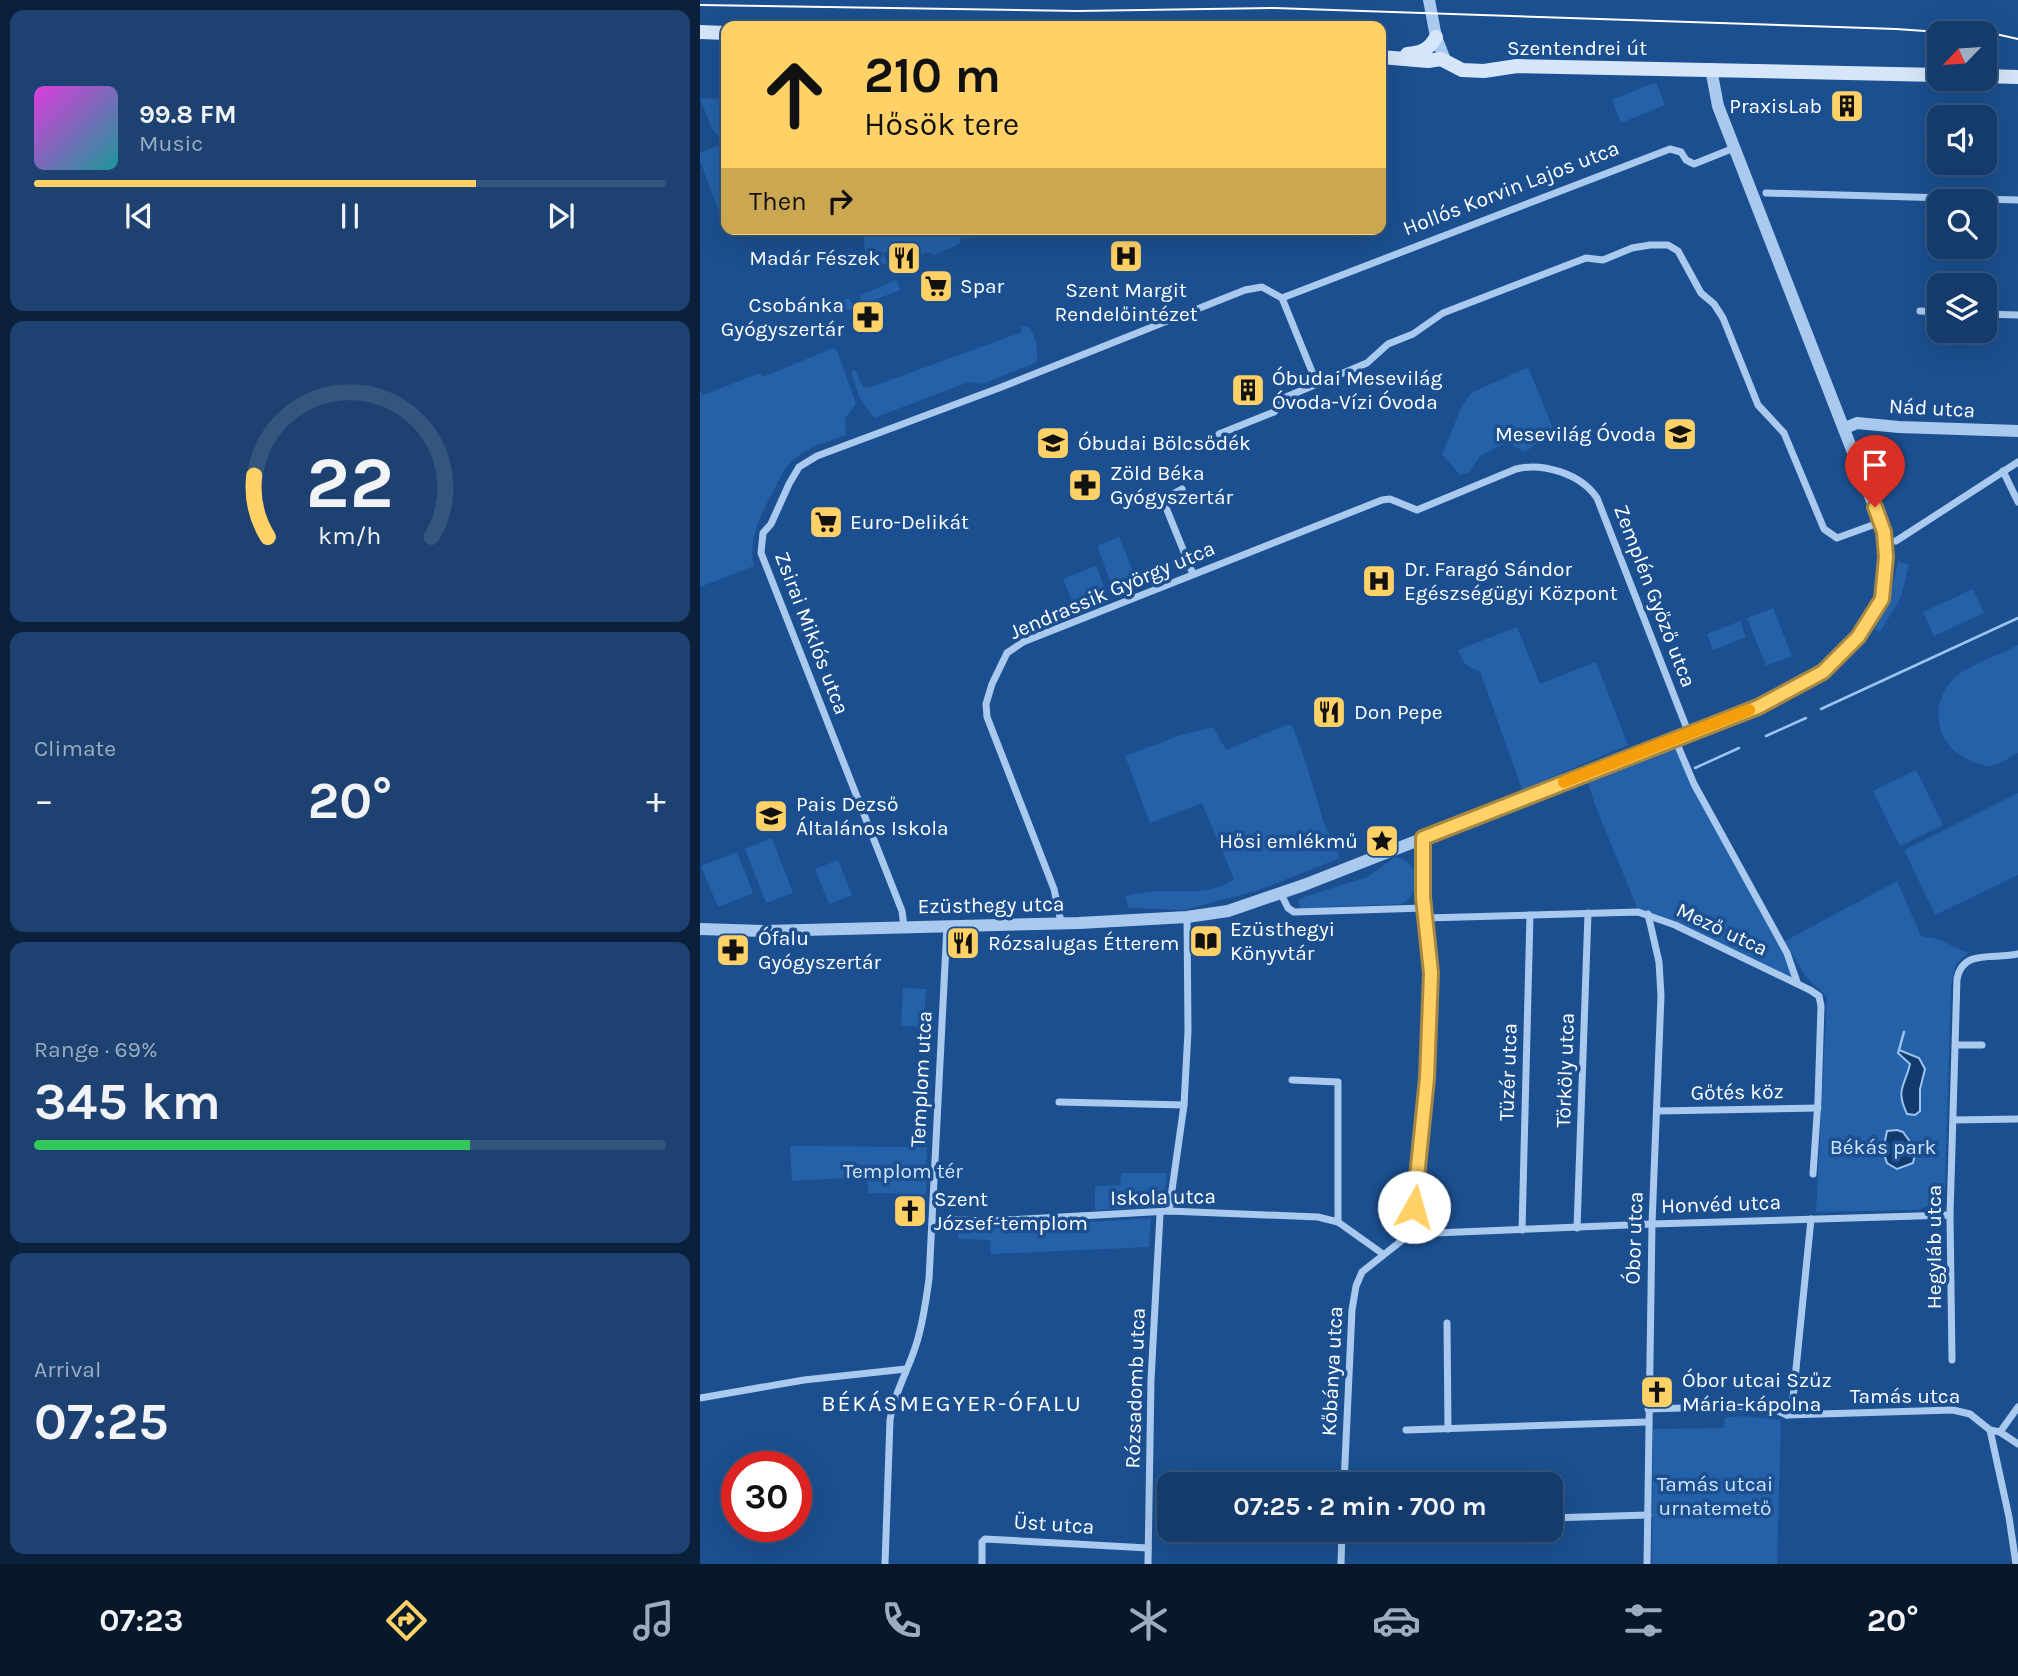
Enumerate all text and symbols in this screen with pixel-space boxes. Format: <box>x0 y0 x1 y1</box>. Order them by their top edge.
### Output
north arrow <box>1927 21 1997 91</box>
map controls <box>1927 21 1997 343</box>
street label: Szentendrei út <box>1507 36 1647 60</box>
text: 210 m <box>864 47 1001 104</box>
icon: ahead <box>749 49 840 140</box>
building icon: PraxisLab <box>1828 87 1866 125</box>
place label: PraxisLab <box>1729 94 1822 118</box>
text: 99.8 FM <box>139 99 237 130</box>
button: sound <box>1927 105 1997 175</box>
text: Hősök tere <box>864 106 1019 143</box>
text: Music <box>139 130 203 157</box>
street label: Hollós Korvin Lajos utca <box>1400 136 1622 240</box>
icon: right <box>821 182 859 220</box>
text: Then <box>749 186 807 217</box>
button: search <box>1927 189 1997 259</box>
icon: previous <box>120 197 158 235</box>
icon: pause <box>331 197 369 235</box>
icon: next <box>542 197 580 235</box>
hospital icon: Szent Margit Rendelőintézet <box>1107 237 1145 275</box>
restaurant icon: Madár Fészek <box>885 239 923 277</box>
place label: Madár Fészek <box>749 246 880 270</box>
supermarket icon: Spar <box>917 267 955 305</box>
button: layers <box>1927 273 1997 343</box>
place label: Spar <box>960 274 1005 298</box>
place label: Szent Margit Rendelőintézet <box>1054 278 1198 326</box>
place label: Csobánka Gyógyszertár <box>721 293 844 341</box>
pharmacy icon: Csobánka Gyógyszertár <box>849 298 887 336</box>
place label: Óbudai Mesevilág Óvoda-Vízi Óvoda <box>1272 366 1443 414</box>
building icon: Óbudai Mesevilág Óvoda-Vízi Óvoda <box>1229 371 1267 409</box>
street label: Nád utca <box>1888 394 1976 422</box>
school or university icon: Mesevilág Óvoda <box>1661 415 1699 453</box>
place label: Mesevilág Óvoda <box>1495 422 1656 446</box>
school or university icon: Óbudai Bölcsődék <box>1034 424 1072 462</box>
place label: Óbudai Bölcsődék <box>1078 431 1251 455</box>
pin <box>1845 435 1905 507</box>
text: 22 <box>306 441 394 526</box>
icon: arrive <box>1856 446 1894 484</box>
place label: Zöld Béka Gyógyszertár <box>1110 461 1234 509</box>
pharmacy icon: Zöld Béka Gyógyszertár <box>1066 466 1104 504</box>
street label: Zemplén Győző utca <box>1609 501 1701 691</box>
supermarket icon: Euro-Delikát <box>807 503 845 541</box>
place label: Euro-Delikát <box>850 510 969 534</box>
text: km/h <box>318 521 382 550</box>
street label: Jendrassik György utca <box>1006 536 1218 644</box>
street label: Zsirai Miklós utca <box>770 548 854 718</box>
place label: Dr. Faragó Sándor Egészségügyi Központ <box>1404 557 1618 605</box>
hospital icon: Dr. Faragó Sándor Egészségügyi Központ <box>1360 562 1398 600</box>
restaurant icon: Don Pepe <box>1310 693 1348 731</box>
place label: Don Pepe <box>1354 700 1442 724</box>
text: Climate <box>34 735 116 762</box>
text: 20° <box>308 770 392 831</box>
text: − <box>34 778 54 823</box>
text: + <box>646 778 666 823</box>
place label: Pais Dezső Általános Iskola <box>796 792 949 840</box>
school or university icon: Pais Dezső Általános Iskola <box>752 797 790 835</box>
place icon: Hősi emlékmű <box>1363 822 1401 860</box>
place label: Hősi emlékmű <box>1219 829 1358 853</box>
street label: Ezüsthegy utca <box>917 892 1065 918</box>
street label: Mező utca <box>1673 897 1771 961</box>
place label: Ezüsthegyi Könyvtár <box>1230 917 1335 965</box>
library icon: Ezüsthegyi Könyvtár <box>1187 922 1225 960</box>
restaurant icon: Rózsalugas Étterem <box>944 924 982 962</box>
place label: Ófalu Gyógyszertár <box>758 926 882 974</box>
pharmacy icon: Ófalu Gyógyszertár <box>714 931 752 969</box>
place label: Rózsalugas Étterem <box>988 931 1179 955</box>
street label: Templom utca <box>905 1010 937 1148</box>
street label: Törköly utca <box>1551 1012 1579 1128</box>
street label: Tüzér utca <box>1494 1023 1522 1121</box>
text: Range · 69% <box>34 1036 158 1063</box>
text: 345 km <box>34 1071 221 1132</box>
street label: Gőtés köz <box>1690 1079 1784 1105</box>
park label: Békás park <box>1830 1135 1936 1159</box>
park label: Templom tér <box>843 1159 963 1183</box>
position arrow <box>1377 1170 1451 1244</box>
street label: Iskola utca <box>1110 1184 1216 1210</box>
street label: Hegyláb utca <box>1922 1185 1946 1309</box>
place label: Szent József-templom <box>934 1187 1088 1235</box>
street label: Honvéd utca <box>1661 1190 1781 1218</box>
street label: Óbor utca <box>1620 1191 1648 1285</box>
church icon: Szent József-templom <box>891 1192 929 1230</box>
street label: Kőbánya utca <box>1317 1305 1347 1437</box>
street label: Rózsadomb utca <box>1120 1307 1150 1469</box>
text: Arrival <box>34 1356 101 1383</box>
place label: Óbor utcai Szűz Mária-kápolna <box>1682 1368 1832 1416</box>
church icon: Óbor utcai Szűz Mária-kápolna <box>1638 1373 1676 1411</box>
street label: Tamás utca <box>1850 1384 1960 1408</box>
district label: BÉKÁSMEGYER-ÓFALU <box>821 1390 1083 1417</box>
text: 07:25 <box>34 1391 169 1452</box>
speed limit sign: 30 <box>721 1451 812 1542</box>
park label: Tamás utcai urnatemető <box>1657 1472 1773 1520</box>
text: 07:25 · 2 min · 700 m <box>1233 1491 1487 1522</box>
street label: Üst utca <box>1013 1509 1095 1539</box>
icon: directions <box>382 1596 431 1645</box>
icon: music <box>629 1596 678 1645</box>
icon: phone <box>877 1596 926 1645</box>
icon: climate <box>1124 1596 1173 1645</box>
icon: car <box>1372 1596 1421 1645</box>
icon: filters <box>1619 1596 1668 1645</box>
text: 07:23 <box>99 1602 183 1639</box>
text: 20° <box>1867 1602 1919 1639</box>

